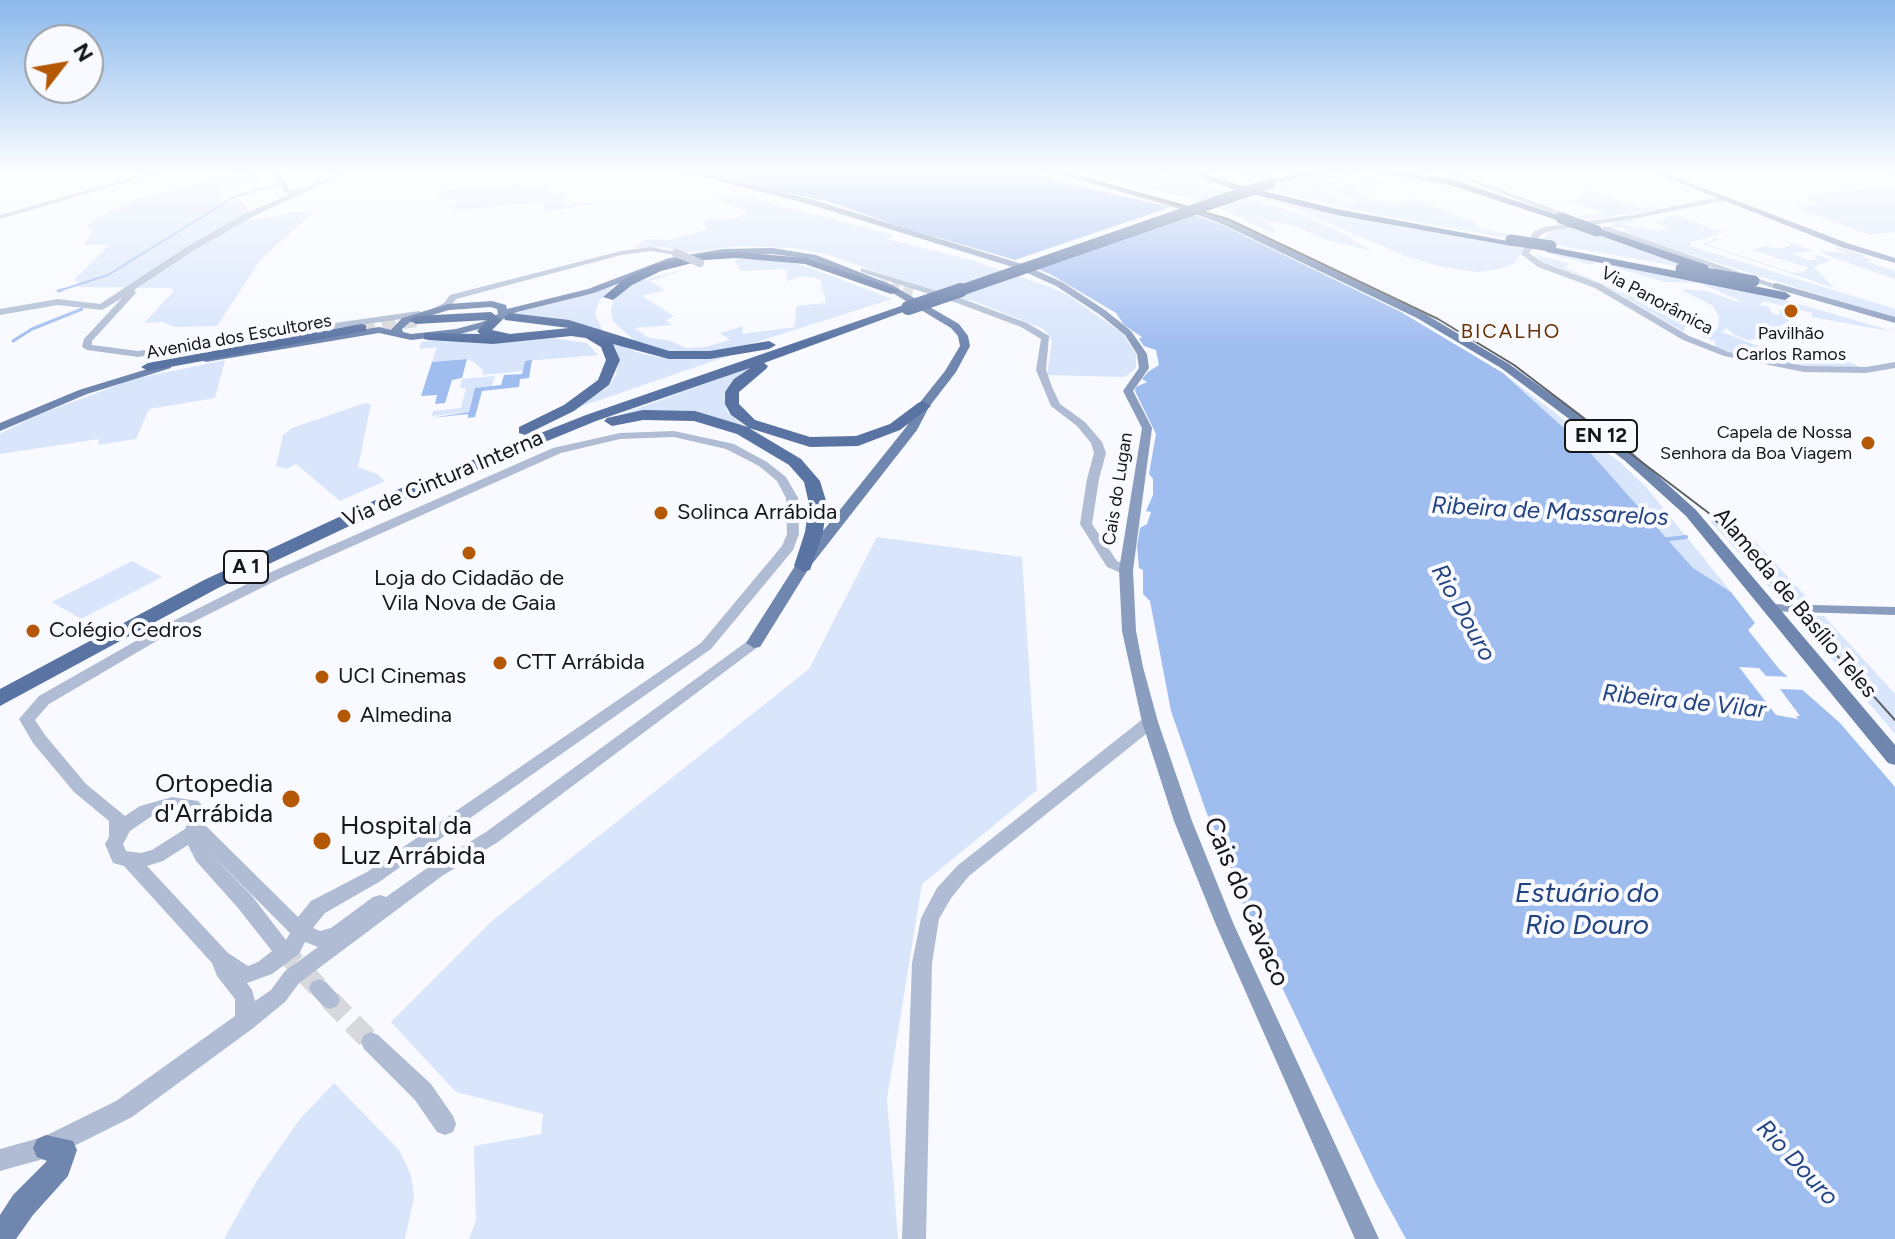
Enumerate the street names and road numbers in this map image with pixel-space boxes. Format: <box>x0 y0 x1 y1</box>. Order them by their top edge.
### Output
street label: Via Panorâmica <box>1597 262 1717 340</box>
street label: Avenida dos Escultores <box>145 310 333 364</box>
road number: EN 12 <box>1565 420 1637 452</box>
street label: Via de Cintura Interna <box>339 425 547 533</box>
street label: Cais do Lugan <box>1098 431 1138 547</box>
street label: Alameda de Basílio Teles <box>1708 503 1882 703</box>
road number: A 1 <box>224 551 268 583</box>
street label: Cais do Cavaco <box>1196 813 1296 991</box>

